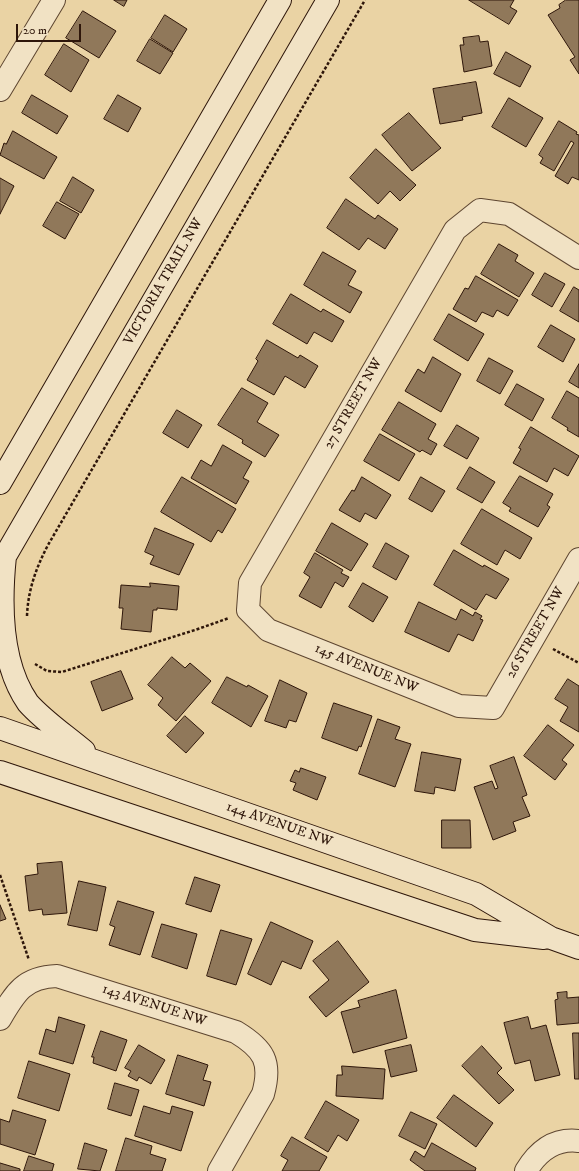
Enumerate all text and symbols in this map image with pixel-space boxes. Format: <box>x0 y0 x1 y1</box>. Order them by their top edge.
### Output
scale bar <box>18 16 83 42</box>
text: 20 m <box>23 23 47 38</box>
street label: VICTORIA TRAIL NW <box>121 216 207 348</box>
street label: 27 STREET NW <box>321 356 387 452</box>
street label: 26 STREET NW <box>503 585 569 681</box>
street label: 145 AVENUE NW <box>312 641 420 697</box>
street label: 144 AVENUE NW <box>224 799 334 851</box>
street label: 143 AVENUE NW <box>100 981 208 1031</box>

